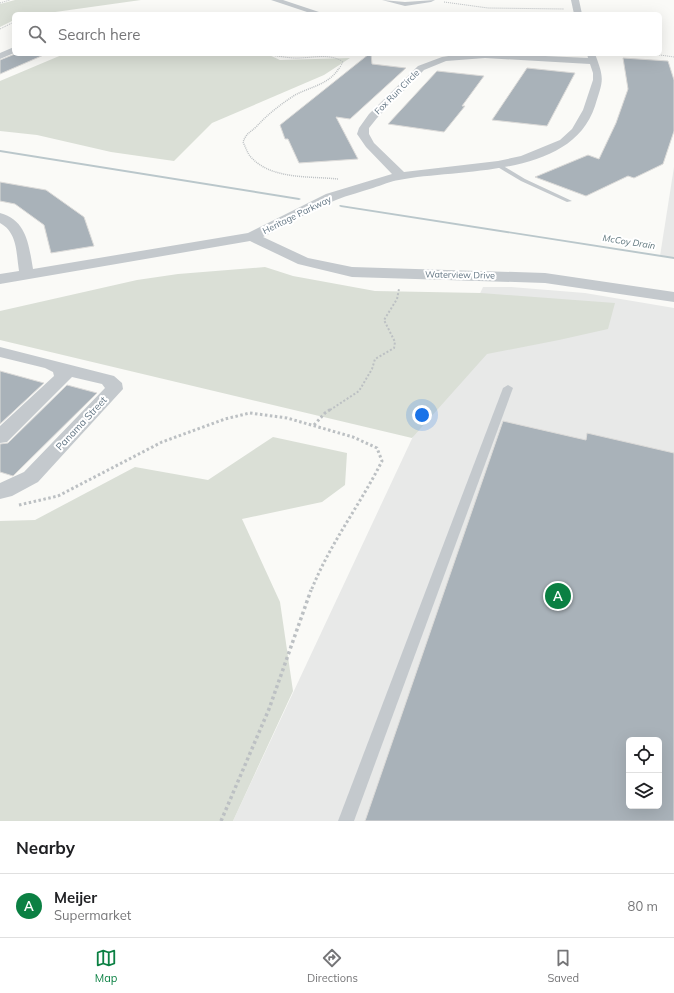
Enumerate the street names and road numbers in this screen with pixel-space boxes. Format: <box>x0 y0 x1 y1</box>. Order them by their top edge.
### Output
street label: Fox Run Circle <box>372 67 422 116</box>
street label: Heritage Parkway <box>261 193 334 237</box>
street label: Waterview Drive <box>425 268 495 281</box>
street label: Panama Street <box>53 393 110 453</box>

